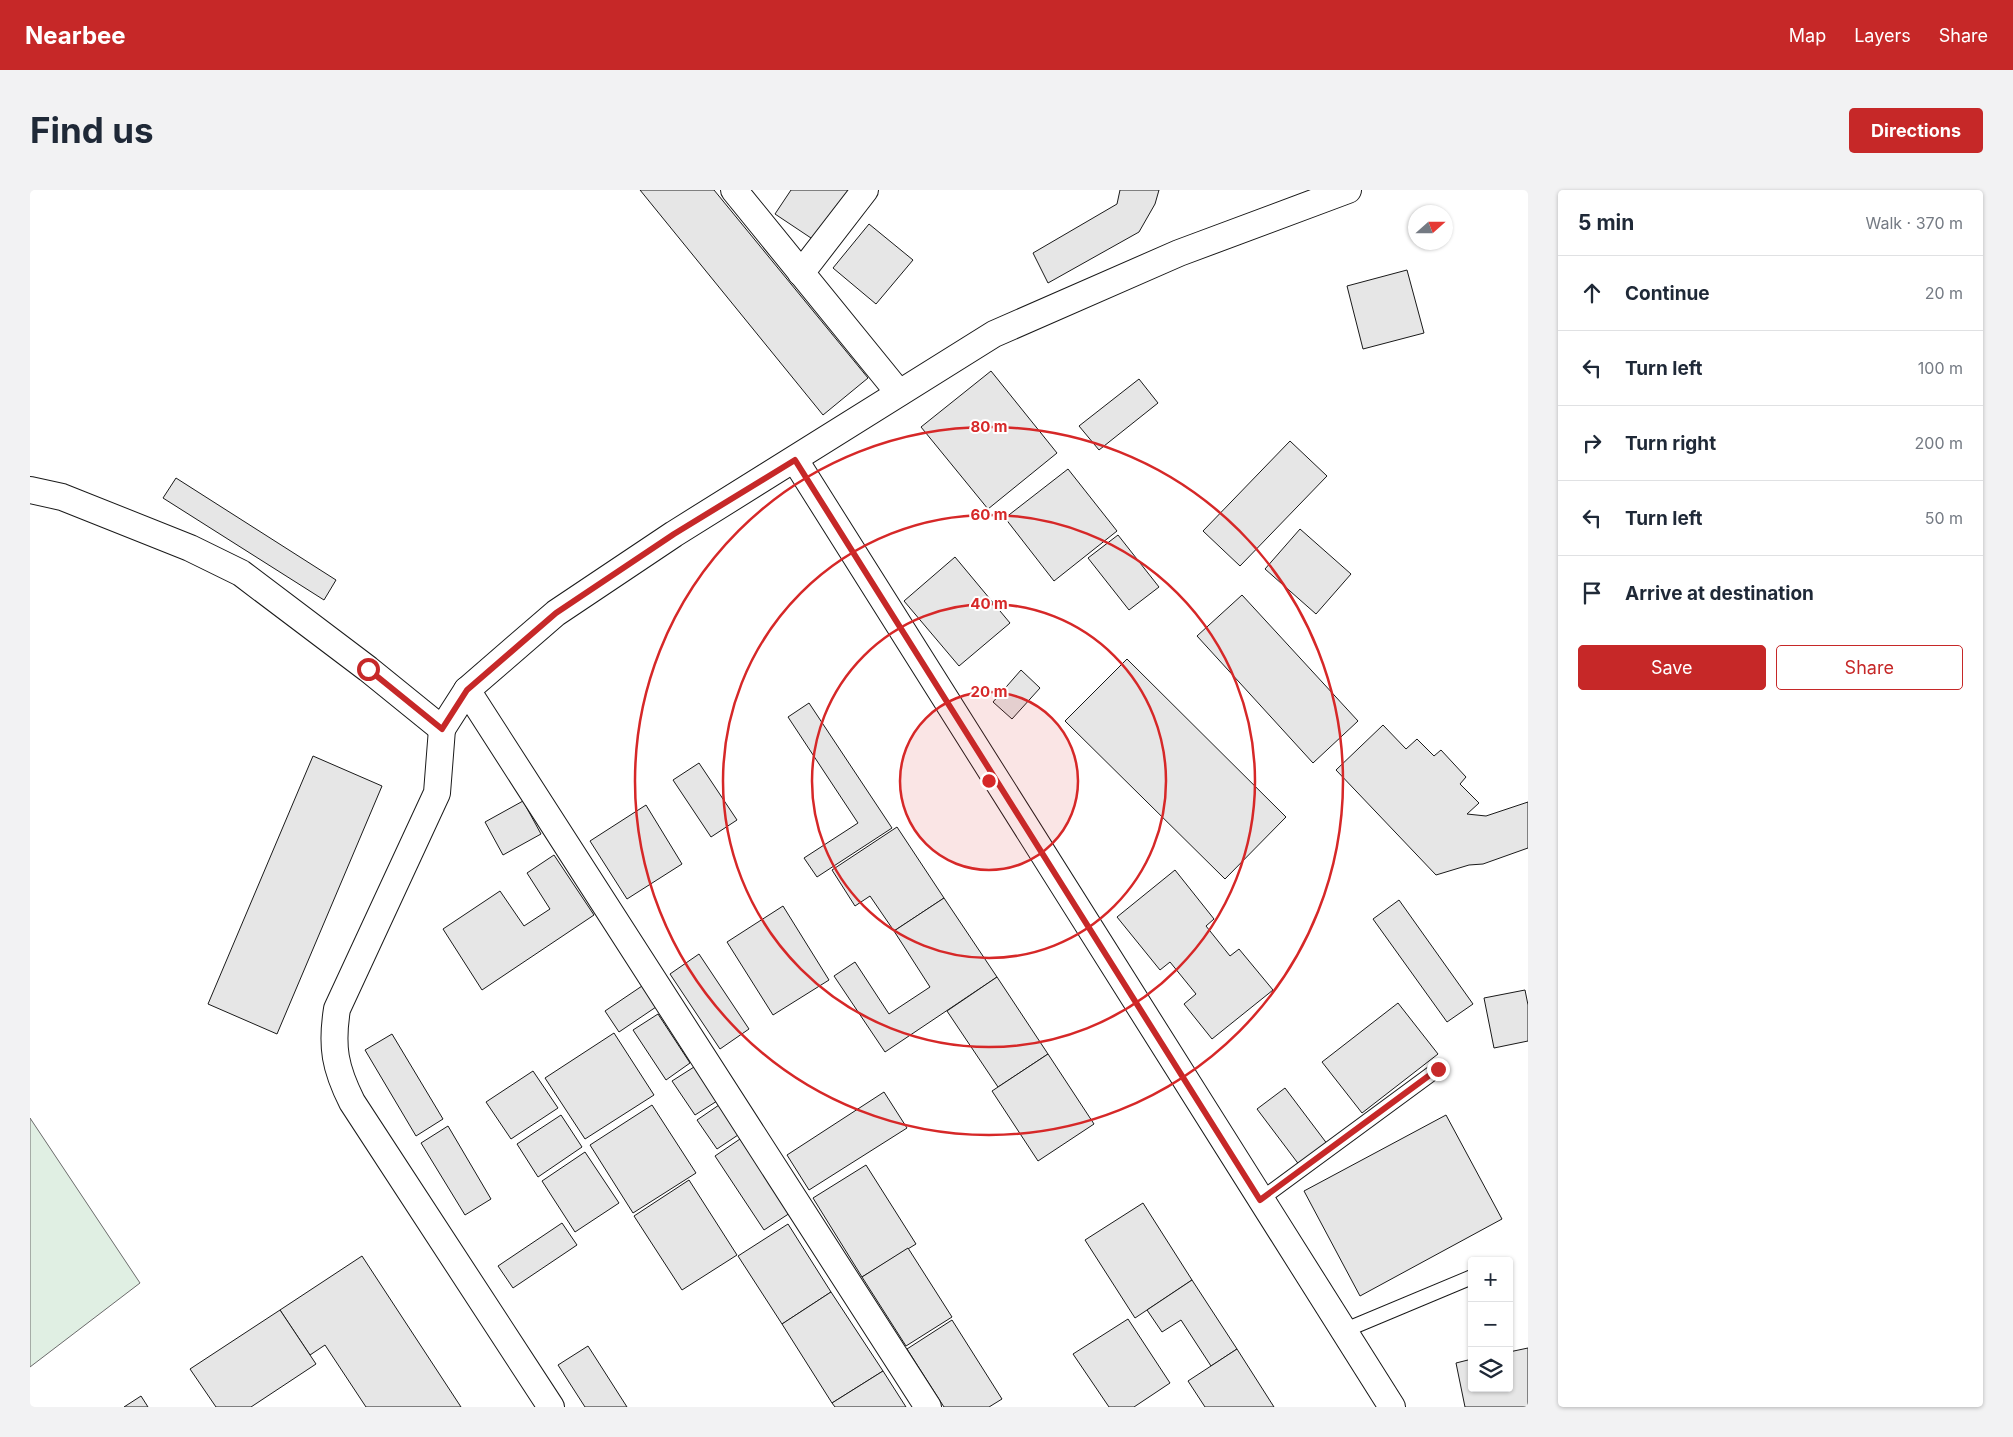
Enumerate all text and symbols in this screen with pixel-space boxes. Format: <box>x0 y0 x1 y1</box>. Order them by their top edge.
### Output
text: Nearbee <box>25 21 126 50</box>
text: Map <box>1789 25 1826 46</box>
text: Layers <box>1854 25 1911 46</box>
text: Share <box>1939 25 1988 46</box>
button: Directions <box>1849 108 1983 153</box>
text: Find us <box>30 109 154 151</box>
north arrow <box>1408 205 1453 250</box>
text: 5 min <box>1578 210 1634 235</box>
text: Walk · 370 m <box>1866 213 1963 233</box>
icon: ahead <box>1578 279 1606 307</box>
text: Continue <box>1625 282 1710 305</box>
text: 20 m <box>1925 283 1963 303</box>
icon: left <box>1578 354 1606 382</box>
text: Turn left <box>1625 357 1703 380</box>
text: 100 m <box>1918 358 1963 378</box>
text: 80 m <box>970 417 1008 436</box>
icon: right <box>1578 429 1606 457</box>
text: Turn right <box>1625 432 1716 455</box>
text: 200 m <box>1915 433 1963 453</box>
icon: left <box>1578 504 1606 532</box>
text: 60 m <box>970 505 1008 524</box>
text: Turn left <box>1625 507 1703 530</box>
text: 50 m <box>1925 508 1963 528</box>
icon: arrive <box>1578 579 1606 607</box>
text: Arrive at destination <box>1625 582 1814 605</box>
text: 40 m <box>970 594 1008 613</box>
button: Save <box>1578 645 1766 690</box>
button: Share <box>1776 645 1963 690</box>
route start <box>357 658 380 681</box>
text: 20 m <box>971 682 1007 701</box>
centre of rings <box>980 772 998 790</box>
route end <box>1427 1058 1450 1081</box>
map controls <box>1468 1257 1513 1392</box>
button: + <box>1468 1257 1513 1302</box>
button: − <box>1468 1302 1513 1347</box>
button: layers <box>1468 1347 1513 1392</box>

